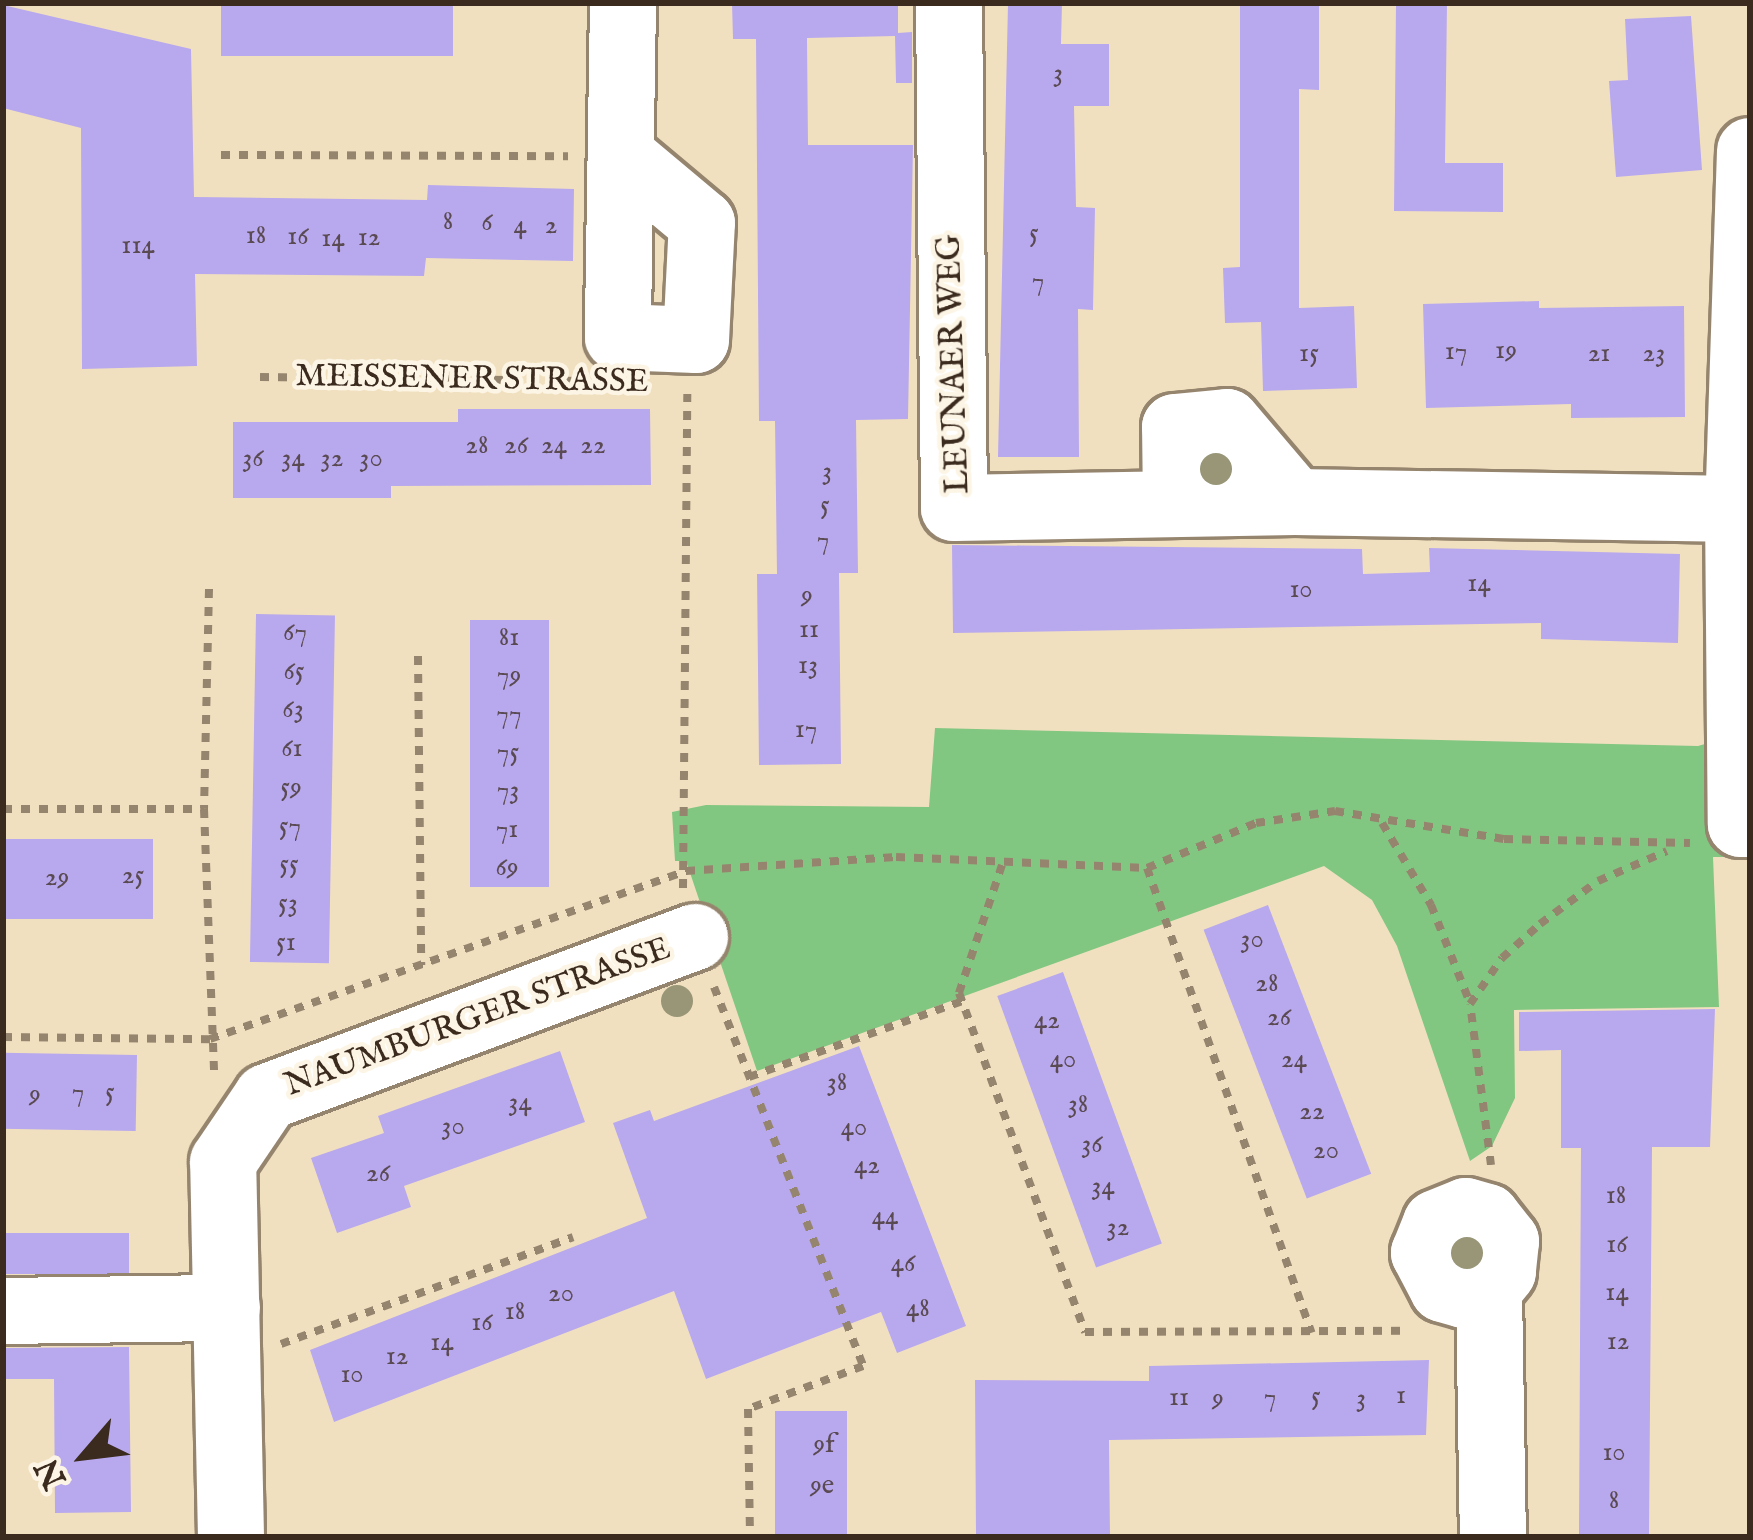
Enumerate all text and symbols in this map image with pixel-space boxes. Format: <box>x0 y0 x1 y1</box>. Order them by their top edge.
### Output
house number: 3 <box>1053 59 1063 91</box>
house number: 8 <box>443 207 453 239</box>
house number: 6 <box>481 208 493 240</box>
house number: 4 <box>513 211 527 243</box>
house number: 2 <box>545 211 557 243</box>
house number: 5 <box>1029 219 1039 251</box>
house number: 18 <box>246 221 266 253</box>
house number: 16 <box>287 222 309 254</box>
house number: 12 <box>358 223 380 255</box>
house number: 14 <box>321 224 345 256</box>
house number: 114 <box>121 231 155 263</box>
street label: LEUNAER WEG <box>931 234 979 494</box>
house number: 7 <box>1032 267 1044 299</box>
house number: 19 <box>1495 336 1517 368</box>
house number: 17 <box>1445 337 1467 369</box>
house number: 15 <box>1299 339 1319 371</box>
house number: 21 <box>1588 339 1610 371</box>
house number: 23 <box>1643 339 1665 371</box>
street label: MEISSENER STRASSE <box>295 357 649 403</box>
house number: 28 <box>465 431 489 463</box>
house number: 26 <box>504 431 528 463</box>
house number: 24 <box>541 431 567 463</box>
house number: 22 <box>580 431 606 463</box>
house number: 36 <box>242 444 264 476</box>
house number: 34 <box>281 444 305 476</box>
house number: 32 <box>321 444 343 476</box>
house number: 30 <box>359 444 383 476</box>
house number: 3 <box>822 457 832 489</box>
house number: 5 <box>820 491 830 523</box>
house number: 7 <box>817 526 829 558</box>
house number: 14 <box>1467 569 1491 601</box>
house number: 10 <box>1289 575 1313 607</box>
house number: 9 <box>801 581 813 613</box>
house number: 11 <box>799 615 819 647</box>
house number: 67 <box>283 618 307 650</box>
house number: 81 <box>499 623 519 655</box>
house number: 13 <box>798 651 818 683</box>
house number: 65 <box>283 657 305 689</box>
house number: 79 <box>497 661 521 693</box>
house number: 63 <box>282 695 304 727</box>
house number: 77 <box>496 700 522 732</box>
house number: 17 <box>795 715 817 747</box>
house number: 61 <box>281 734 303 766</box>
house number: 75 <box>497 738 519 770</box>
house number: 59 <box>280 773 302 805</box>
house number: 73 <box>497 776 519 808</box>
house number: 57 <box>279 812 301 844</box>
house number: 71 <box>496 815 518 847</box>
house number: 55 <box>279 850 299 882</box>
house number: 69 <box>495 853 519 885</box>
house number: 25 <box>122 861 144 893</box>
house number: 29 <box>45 863 69 895</box>
house number: 53 <box>278 889 298 921</box>
house number: 30 <box>1240 925 1264 957</box>
house number: 51 <box>276 928 296 960</box>
street label: NAUMBURGER STRASSE <box>280 930 676 1106</box>
house number: 28 <box>1255 969 1279 1001</box>
house number: 26 <box>1267 1003 1291 1035</box>
house number: 42 <box>1034 1006 1060 1038</box>
house number: 40 <box>1050 1045 1076 1077</box>
house number: 24 <box>1281 1045 1307 1077</box>
house number: 38 <box>827 1068 847 1100</box>
house number: 7 <box>72 1078 84 1110</box>
house number: 5 <box>105 1078 115 1110</box>
house number: 9 <box>29 1080 41 1112</box>
house number: 34 <box>508 1088 532 1120</box>
house number: 38 <box>1068 1090 1088 1122</box>
house number: 22 <box>1299 1097 1325 1129</box>
house number: 30 <box>441 1112 465 1144</box>
house number: 40 <box>841 1113 867 1145</box>
house number: 36 <box>1081 1130 1103 1162</box>
house number: 20 <box>1313 1136 1339 1168</box>
house number: 42 <box>854 1151 880 1183</box>
house number: 26 <box>366 1159 390 1191</box>
house number: 34 <box>1091 1172 1115 1204</box>
house number: 18 <box>1606 1181 1626 1213</box>
house number: 44 <box>872 1202 898 1234</box>
house number: 32 <box>1107 1213 1129 1245</box>
house number: 16 <box>1606 1230 1628 1262</box>
house number: 46 <box>891 1249 915 1281</box>
house number: 14 <box>1605 1278 1629 1310</box>
house number: 20 <box>548 1279 574 1311</box>
house number: 48 <box>906 1294 930 1326</box>
house number: 18 <box>505 1297 525 1329</box>
house number: 16 <box>471 1308 493 1340</box>
house number: 12 <box>1607 1327 1629 1359</box>
house number: 14 <box>430 1328 454 1360</box>
house number: 12 <box>386 1342 408 1374</box>
house number: 10 <box>340 1360 364 1392</box>
house number: 1 <box>1396 1381 1406 1413</box>
house number: 5 <box>1311 1382 1321 1414</box>
house number: 11 <box>1169 1383 1189 1415</box>
house number: 7 <box>1264 1383 1276 1415</box>
house number: 9 <box>1212 1384 1224 1416</box>
house number: 3 <box>1356 1384 1366 1416</box>
north arrow <box>24 1396 144 1516</box>
house number: 9f <box>813 1430 835 1462</box>
house number: 10 <box>1602 1438 1626 1470</box>
text: N <box>27 1450 77 1495</box>
house number: 9e <box>810 1471 834 1503</box>
house number: 8 <box>1609 1486 1619 1518</box>

